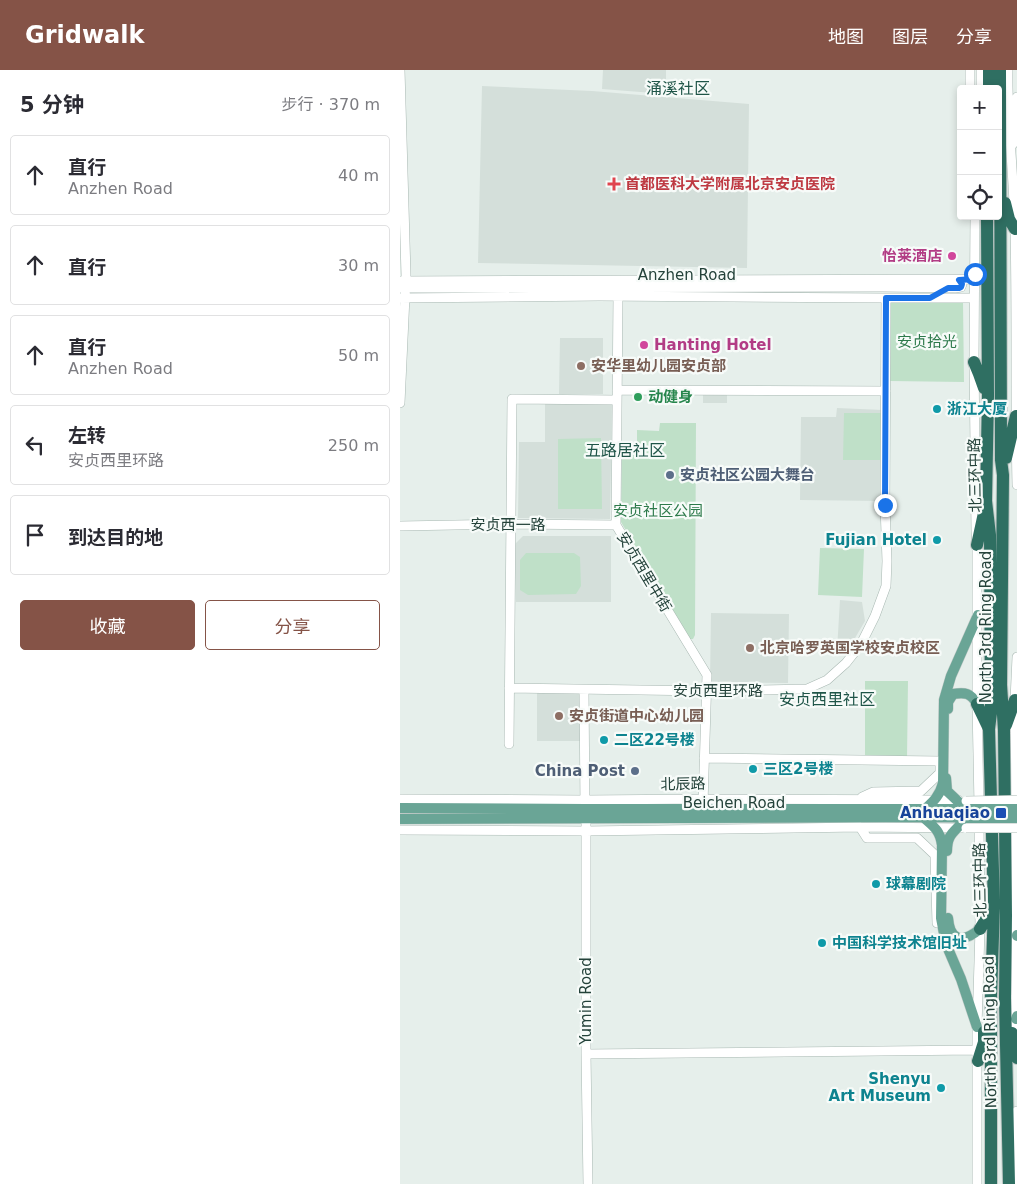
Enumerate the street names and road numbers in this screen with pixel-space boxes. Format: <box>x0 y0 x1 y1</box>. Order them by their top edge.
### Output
street label: Anzhen Road <box>638 266 736 284</box>
street label: 北三环中路 <box>965 437 985 513</box>
street label: 安贞西一路 <box>470 516 546 534</box>
street label: 安贞西里中街 <box>613 529 675 615</box>
street label: North 3rd Ring Road <box>977 551 995 703</box>
street label: 安贞西里环路 <box>673 682 763 700</box>
street label: 北辰路 <box>660 775 706 793</box>
street label: Beichen Road <box>683 794 785 812</box>
street label: 北三环中路 <box>970 842 990 918</box>
street label: North 3rd Ring Road <box>980 956 1000 1108</box>
street label: Yumin Road <box>577 957 595 1046</box>

